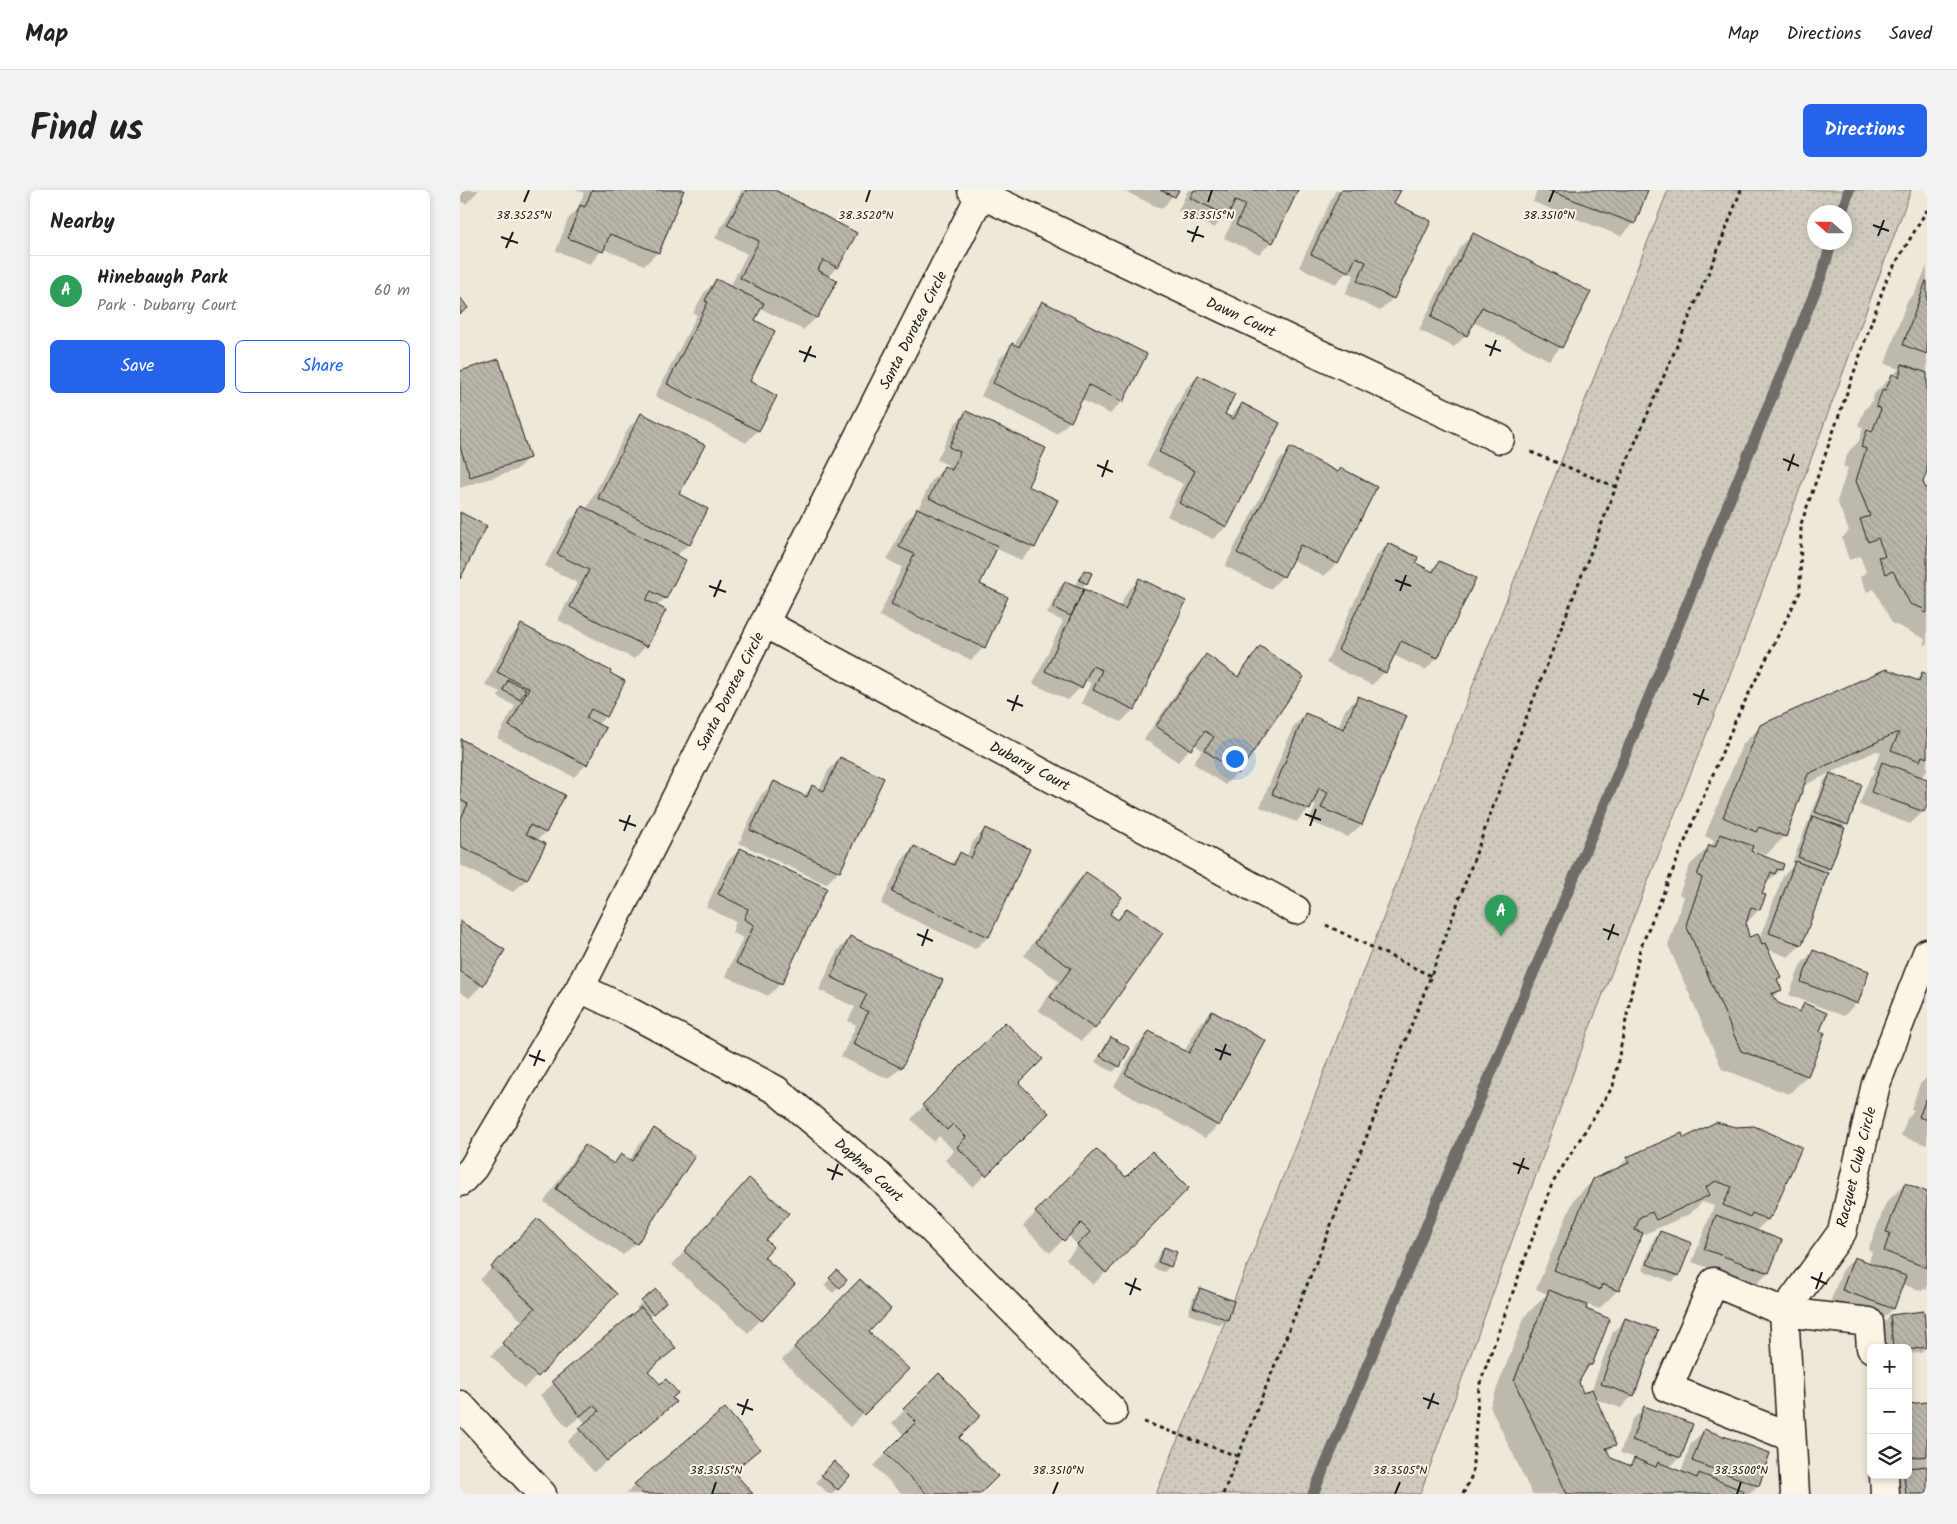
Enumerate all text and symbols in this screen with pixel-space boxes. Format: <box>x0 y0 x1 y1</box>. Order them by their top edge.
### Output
text: Map <box>25 15 68 54</box>
text: Map <box>1727 20 1759 49</box>
text: Directions <box>1787 20 1861 49</box>
text: Saved <box>1889 20 1932 49</box>
text: Find us <box>30 102 143 158</box>
button: Directions <box>1803 104 1927 157</box>
north arrow <box>1807 205 1852 250</box>
text: Nearby <box>50 206 115 239</box>
text: 38.3525°N <box>496 206 552 225</box>
text: 38.3520°N <box>838 206 894 225</box>
text: 38.3515°N <box>1182 206 1234 225</box>
text: 38.3510°N <box>1523 206 1575 225</box>
text: Hinebaugh Park <box>97 263 227 293</box>
street label: Santa Dorotea Circle <box>874 267 954 394</box>
text: A <box>61 278 71 303</box>
text: 60 m <box>374 278 410 303</box>
street label: Dawn Court <box>1202 291 1280 345</box>
text: Park · Dubarry Court <box>97 293 237 318</box>
button: Save <box>50 340 225 393</box>
button: Share <box>235 340 410 393</box>
street label: Santa Dorotea Circle <box>691 628 771 755</box>
street label: Dubarry Court <box>985 736 1074 798</box>
your location <box>1222 746 1248 772</box>
pin: A <box>1485 895 1517 936</box>
street label: Racquet Club Circle <box>1830 1104 1884 1230</box>
street label: Daphne Court <box>828 1133 909 1209</box>
map controls <box>1867 1344 1912 1479</box>
button: + <box>1867 1344 1912 1389</box>
button: − <box>1867 1389 1912 1434</box>
button: layers <box>1867 1434 1912 1479</box>
text: 38.3515°N <box>690 1461 742 1480</box>
text: 38.3510°N <box>1032 1461 1084 1480</box>
text: 38.3505°N <box>1373 1461 1427 1480</box>
text: 38.3500°N <box>1714 1461 1768 1480</box>

